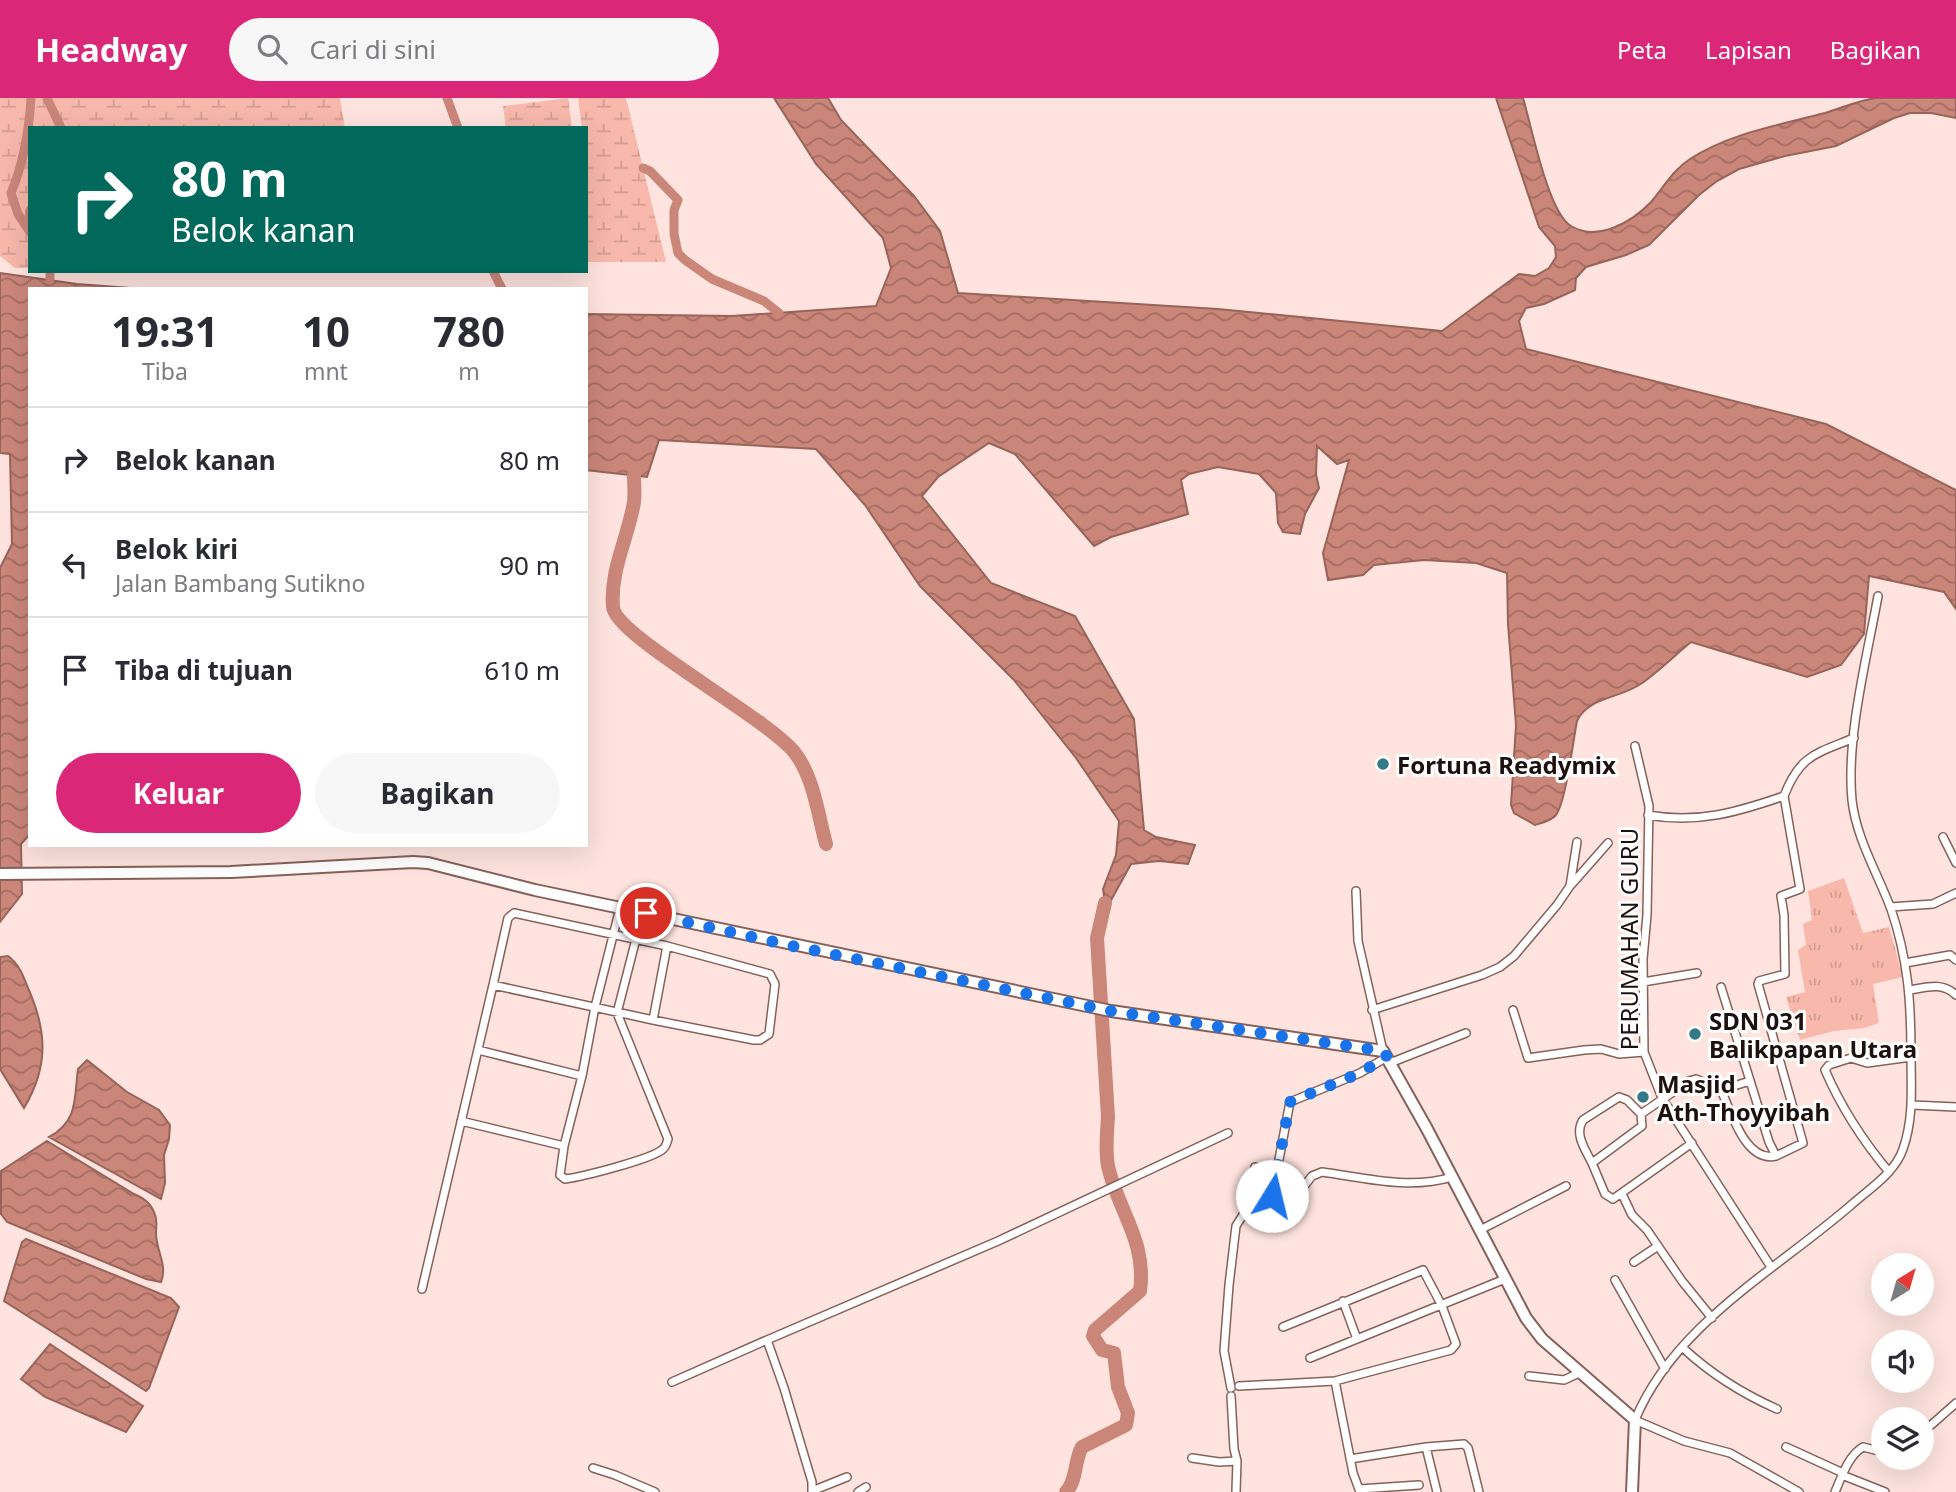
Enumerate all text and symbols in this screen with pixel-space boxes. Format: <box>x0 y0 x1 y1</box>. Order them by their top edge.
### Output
search box <box>229 18 719 81</box>
text: Headway <box>35 27 187 72</box>
icon: search <box>253 30 291 68</box>
text: Cari di sini <box>309 31 436 67</box>
text: Peta <box>1617 33 1667 66</box>
text: Lapisan <box>1705 33 1792 66</box>
text: Bagikan <box>1830 33 1921 66</box>
text: 80 m <box>171 145 288 211</box>
icon: right <box>56 154 147 245</box>
text: Belok kanan <box>171 208 355 251</box>
text: 19:31 <box>111 302 219 359</box>
text: 10 <box>302 302 350 359</box>
text: 780 <box>433 302 505 359</box>
text: Tiba <box>142 355 188 387</box>
text: mnt <box>304 355 348 387</box>
text: m <box>458 355 480 387</box>
icon: right <box>56 441 94 479</box>
text: Belok kanan <box>115 442 276 478</box>
text: 80 m <box>499 442 560 478</box>
text: Belok kiri <box>115 531 238 567</box>
icon: left <box>56 546 94 584</box>
text: 90 m <box>499 547 560 583</box>
text: Jalan Bambang Sutikno <box>115 567 365 599</box>
icon: arrive <box>56 651 94 689</box>
text: Tiba di tujuan <box>115 652 293 688</box>
text: 610 m <box>484 652 560 688</box>
place label: Fortuna Readymix <box>1397 748 1616 781</box>
button: Keluar <box>56 753 301 833</box>
button: Bagikan <box>315 753 560 833</box>
marker: Fortuna Readymix <box>1375 756 1391 772</box>
street label: PERUMAHAN GURU <box>1612 828 1645 1050</box>
pin <box>616 883 676 943</box>
icon: arrive <box>627 894 665 932</box>
place label: SDN 031 Balikpapan Utara <box>1709 1004 1917 1065</box>
marker: SDN 031 Balikpapan Utara <box>1687 1026 1703 1042</box>
place label: Masjid Ath-Thoyyibah <box>1657 1067 1830 1128</box>
marker: Masjid Ath-Thoyyibah <box>1635 1089 1651 1105</box>
position arrow <box>1235 1159 1309 1233</box>
north arrow <box>1871 1253 1934 1316</box>
map controls <box>1871 1253 1934 1470</box>
button: sound <box>1871 1330 1934 1393</box>
button: layers <box>1871 1407 1934 1470</box>

